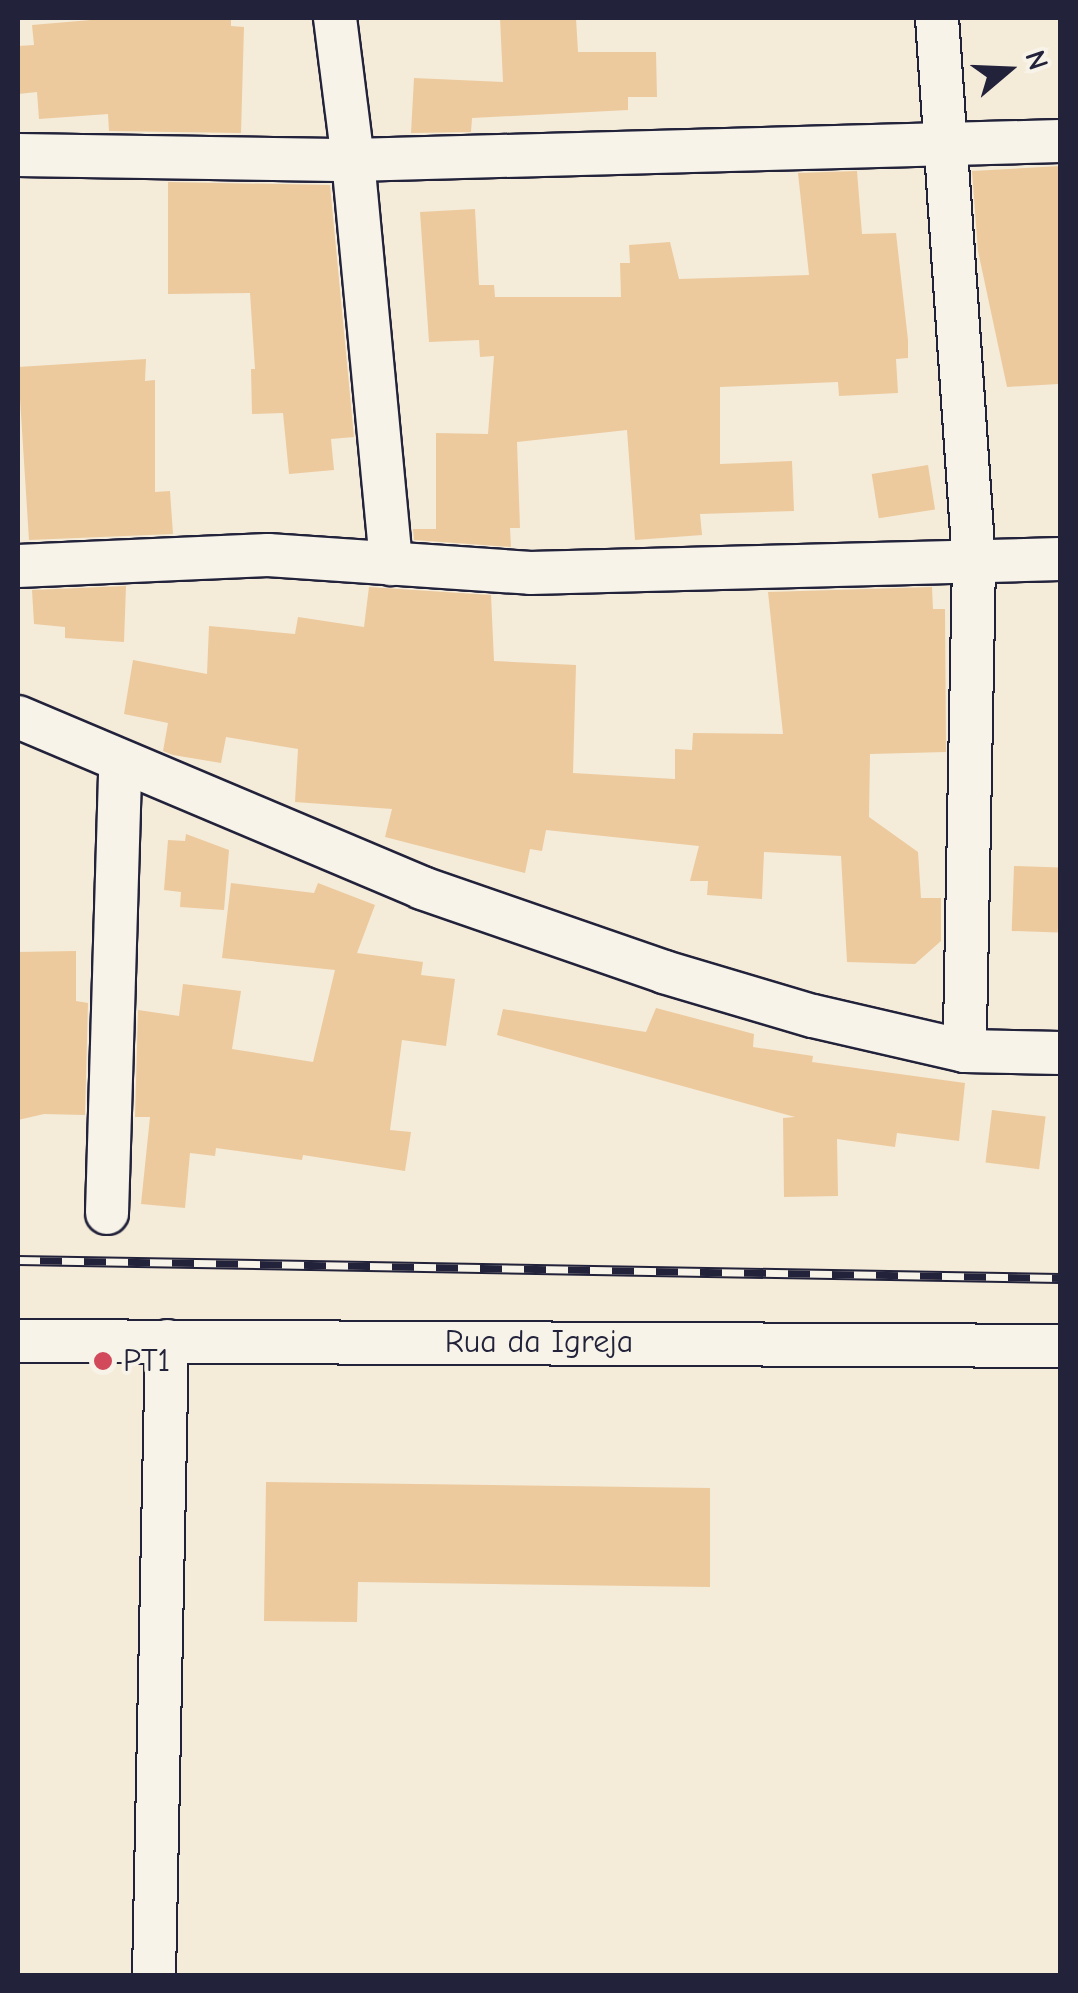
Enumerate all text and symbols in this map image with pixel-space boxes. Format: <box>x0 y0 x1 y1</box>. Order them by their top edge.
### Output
north arrow <box>958 20 1058 120</box>
text: N <box>1018 46 1054 74</box>
street label: Rua da Igreja <box>445 1323 633 1361</box>
place label: PT1 <box>123 1342 170 1380</box>
marker: PT1 <box>92 1350 114 1372</box>

